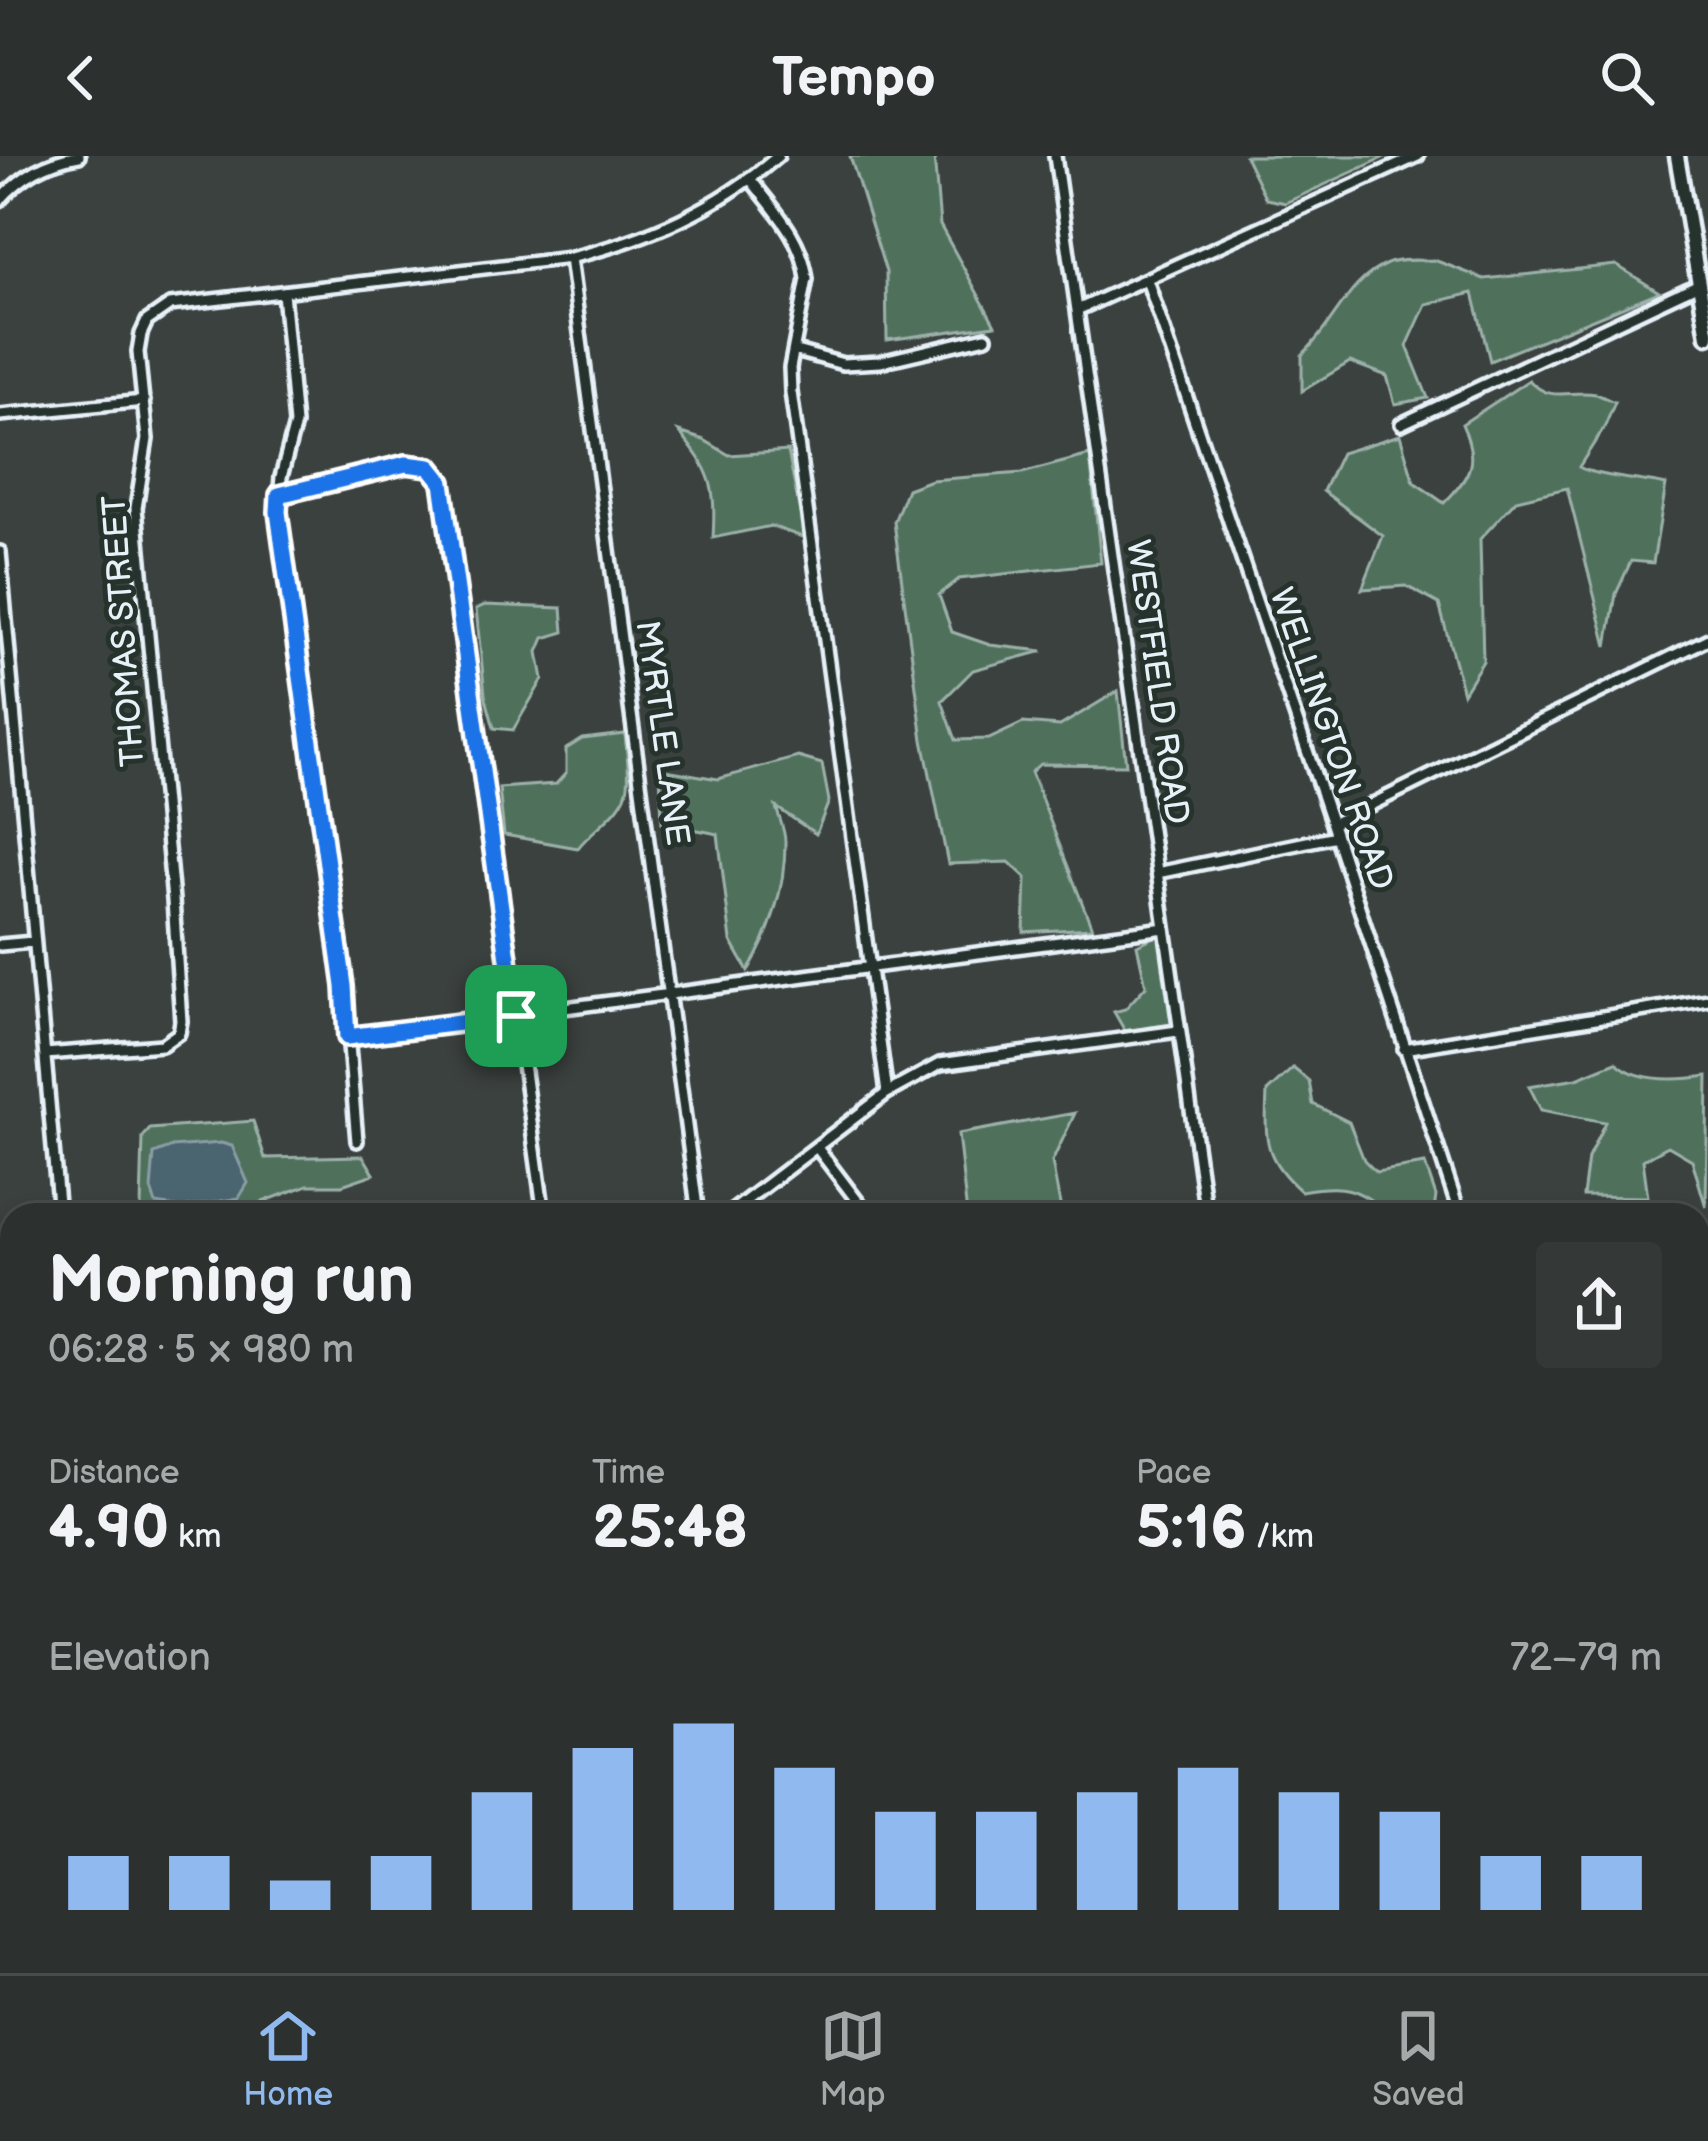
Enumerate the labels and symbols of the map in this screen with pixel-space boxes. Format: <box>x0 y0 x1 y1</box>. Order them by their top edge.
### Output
street label: THOMAS STREET <box>95 494 153 768</box>
street label: WESTFIELD ROAD <box>1117 537 1197 827</box>
street label: WELLINGTON ROAD <box>1261 583 1401 895</box>
street label: MYRTLE LANE <box>626 618 698 848</box>
pin <box>465 965 567 1067</box>

